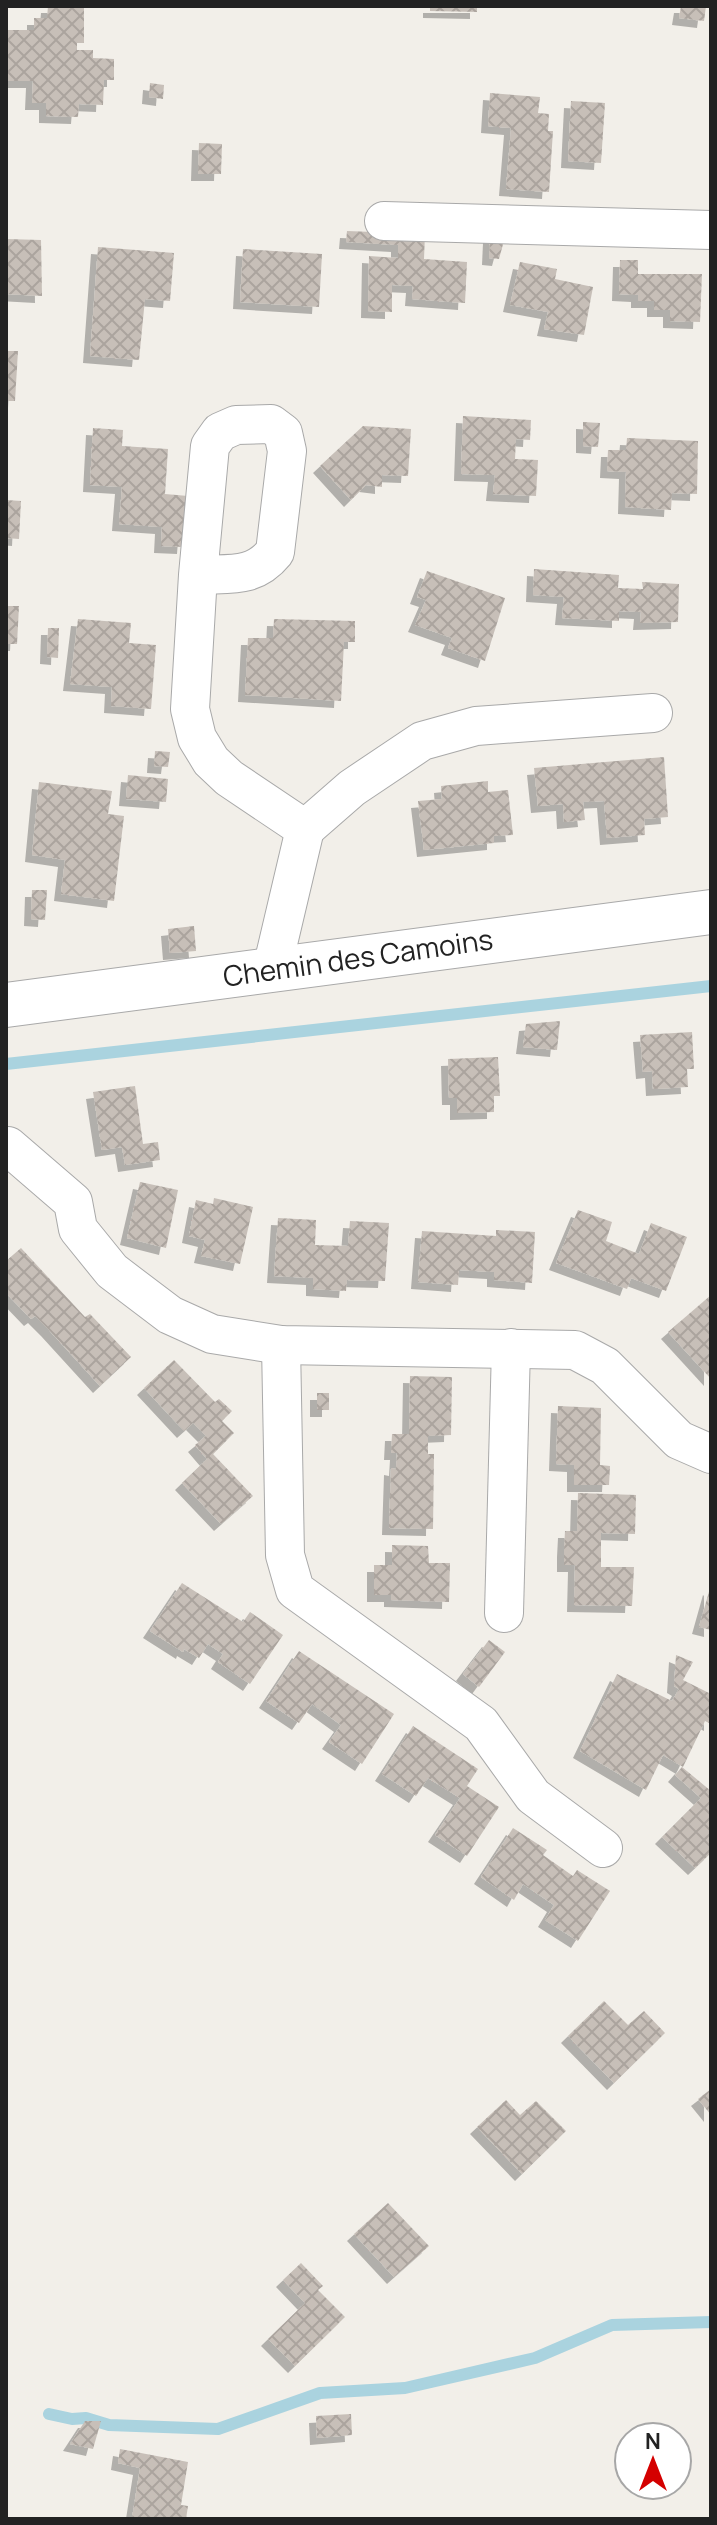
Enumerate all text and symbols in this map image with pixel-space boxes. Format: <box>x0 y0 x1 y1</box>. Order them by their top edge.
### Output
street label: Chemin des Camoins <box>221 919 495 995</box>
north arrow <box>613 2421 693 2501</box>
text: N <box>645 2426 661 2456</box>

